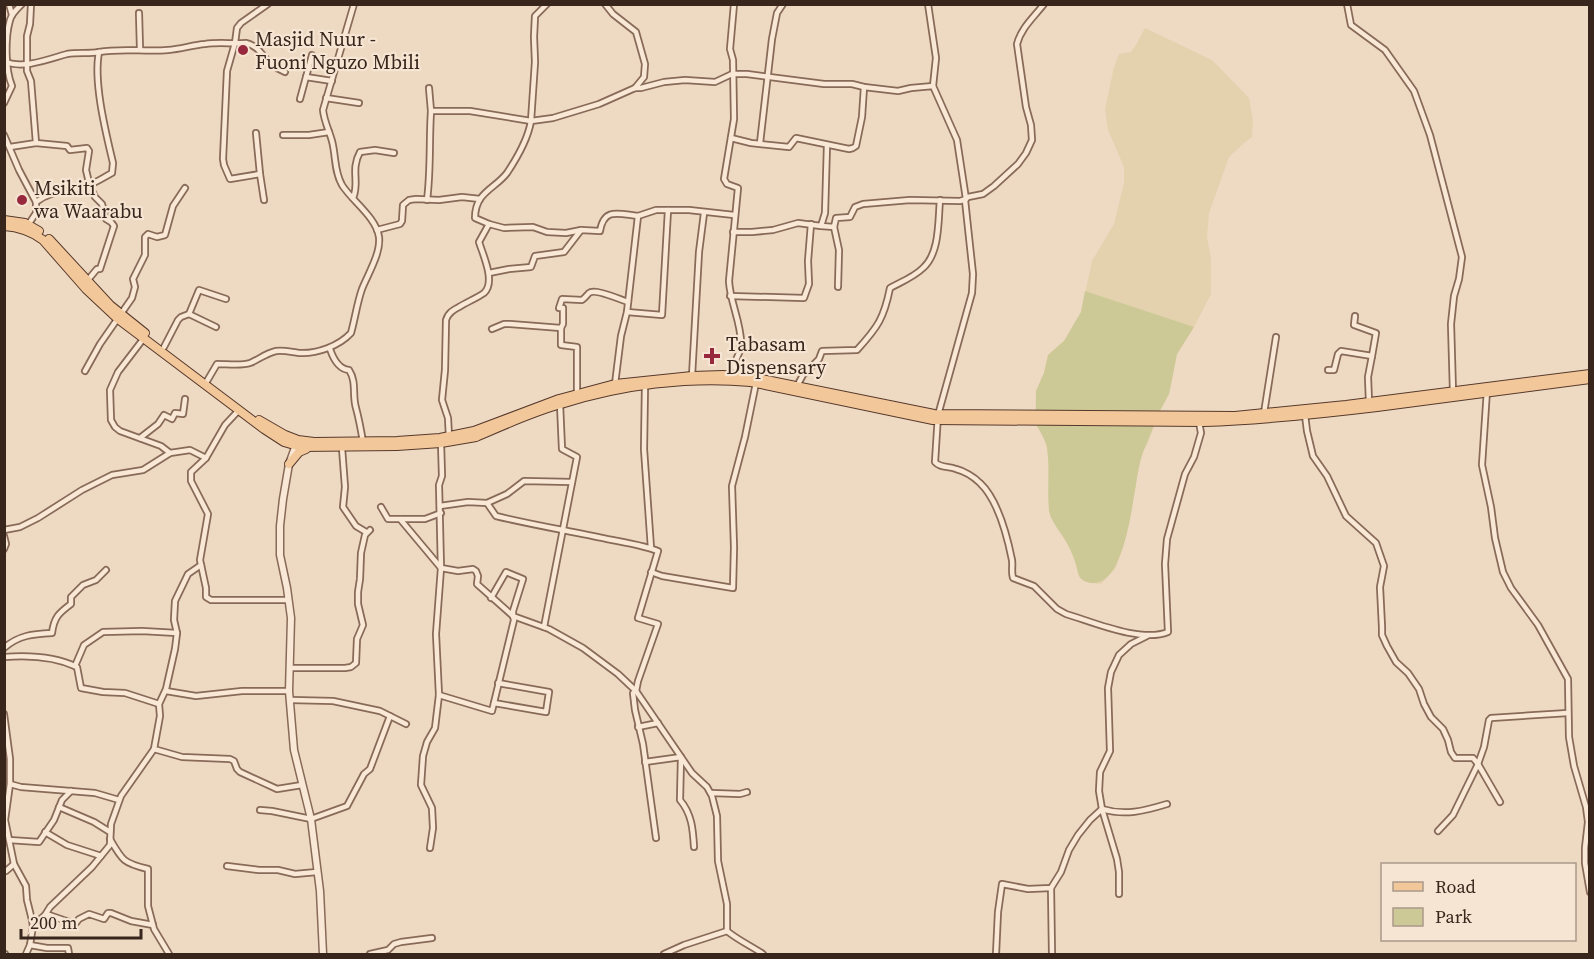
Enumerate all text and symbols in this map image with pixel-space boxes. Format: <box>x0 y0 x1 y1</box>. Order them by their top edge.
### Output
place label: Masjid Nuur - Fuoni Nguzo Mbili <box>255 25 420 76</box>
marker: Masjid Nuur - Fuoni Nguzo Mbili <box>236 43 250 57</box>
place label: Msikiti wa Waarabu <box>34 174 143 225</box>
marker: Msikiti wa Waarabu <box>15 193 29 207</box>
place label: Tabasam Dispensary <box>726 330 827 381</box>
marker: Tabasam Dispensary <box>703 347 721 365</box>
legend <box>1381 863 1576 941</box>
text: Road <box>1435 874 1476 899</box>
scale bar <box>21 902 141 940</box>
text: Park <box>1435 904 1472 929</box>
text: 200 m <box>30 910 77 935</box>

